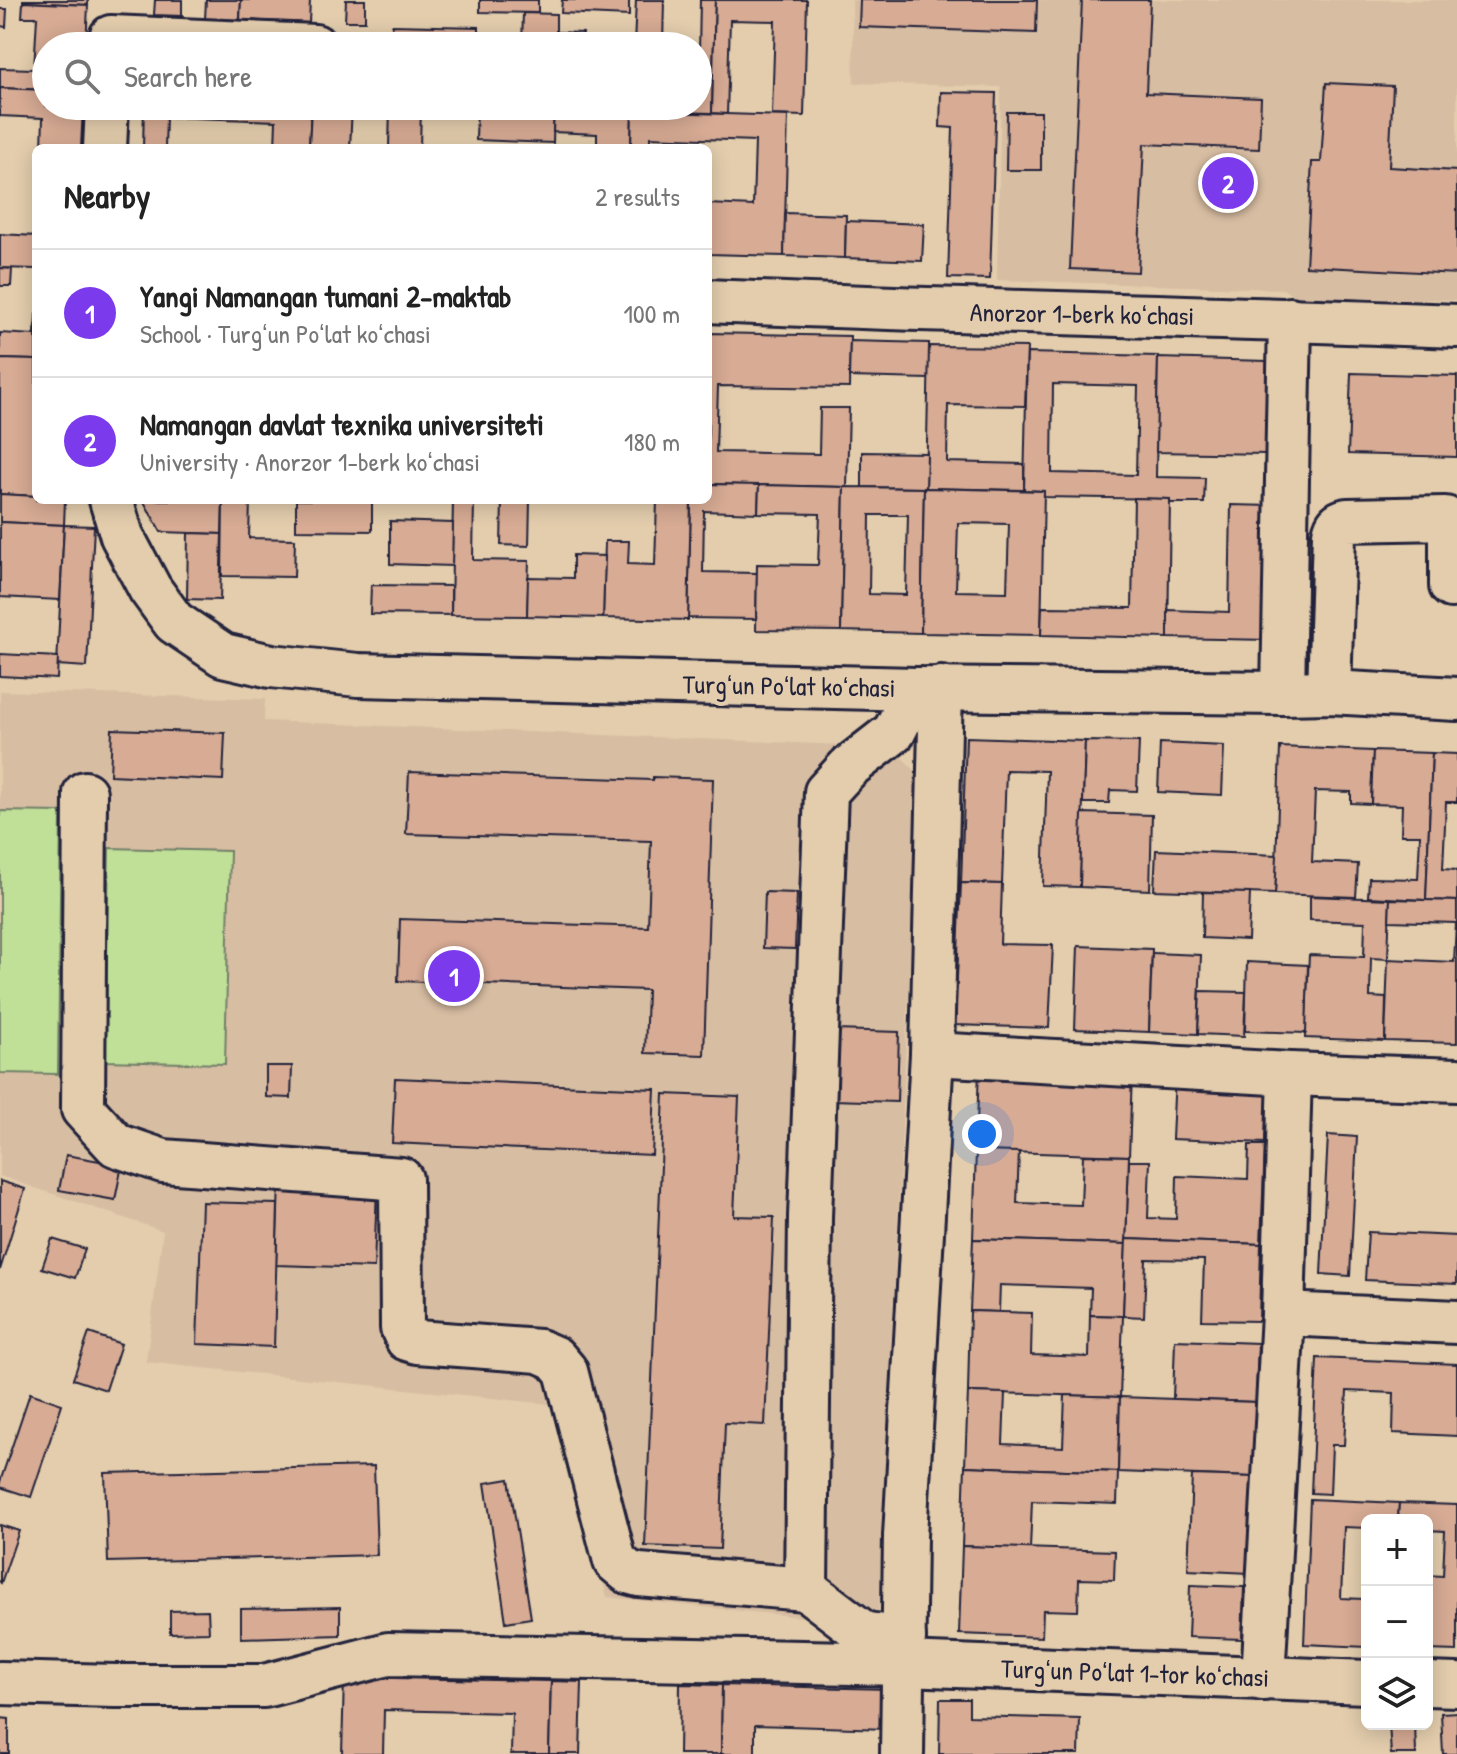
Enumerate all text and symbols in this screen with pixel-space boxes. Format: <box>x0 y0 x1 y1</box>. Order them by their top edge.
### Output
search box <box>32 32 712 120</box>
icon: search <box>60 54 104 98</box>
text: Search here <box>124 56 252 96</box>
pin: 2 <box>1202 153 1254 213</box>
text: Nearby <box>64 173 150 219</box>
text: 2 results <box>595 179 680 214</box>
text: Yangi Namangan tumani 2-maktab <box>140 276 511 316</box>
street label: Anorzor 1-berk koʻchasi <box>970 294 1194 333</box>
text: 1 <box>85 296 95 331</box>
text: 100 m <box>624 296 680 331</box>
text: School · Turgʻun Poʻlat koʻchasi <box>140 316 431 351</box>
text: Namangan davlat texnika universiteti <box>140 404 544 444</box>
text: 2 <box>84 424 96 459</box>
text: 180 m <box>624 424 680 459</box>
text: University · Anorzor 1-berk koʻchasi <box>140 444 480 479</box>
street label: Turgʻun Poʻlat koʻchasi <box>682 666 896 705</box>
pin: 1 <box>428 946 480 1006</box>
your location <box>962 1114 1002 1154</box>
map controls <box>1361 1514 1433 1730</box>
button: + <box>1361 1514 1433 1586</box>
button: − <box>1361 1586 1433 1658</box>
street label: Turgʻun Poʻlat 1-tor koʻchasi <box>1000 1650 1270 1695</box>
button: layers <box>1361 1658 1433 1730</box>

